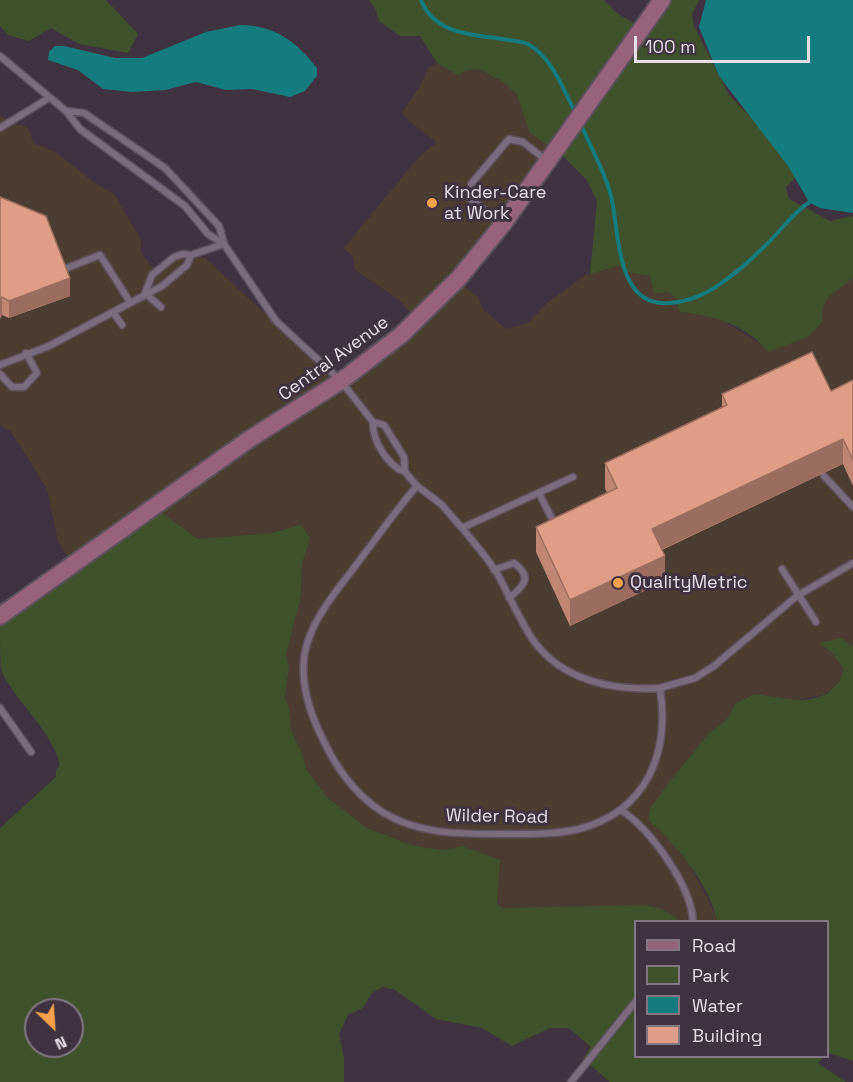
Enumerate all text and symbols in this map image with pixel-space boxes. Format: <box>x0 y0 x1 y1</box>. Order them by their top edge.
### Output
scale bar <box>637 24 812 62</box>
text: 100 m <box>645 35 696 58</box>
place label: Kinder-Care at Work <box>444 182 546 224</box>
marker: Kinder-Care at Work <box>425 196 439 210</box>
street label: Central Avenue <box>275 312 393 406</box>
place label: QualityMetric <box>630 572 748 594</box>
marker: QualityMetric <box>611 576 625 590</box>
street label: Wilder Road <box>446 805 548 829</box>
legend <box>634 920 829 1058</box>
text: Road <box>692 934 736 957</box>
text: Park <box>692 964 729 987</box>
text: Water <box>692 994 743 1017</box>
north arrow <box>24 998 84 1058</box>
text: Building <box>692 1024 762 1047</box>
text: N <box>52 1031 70 1055</box>

